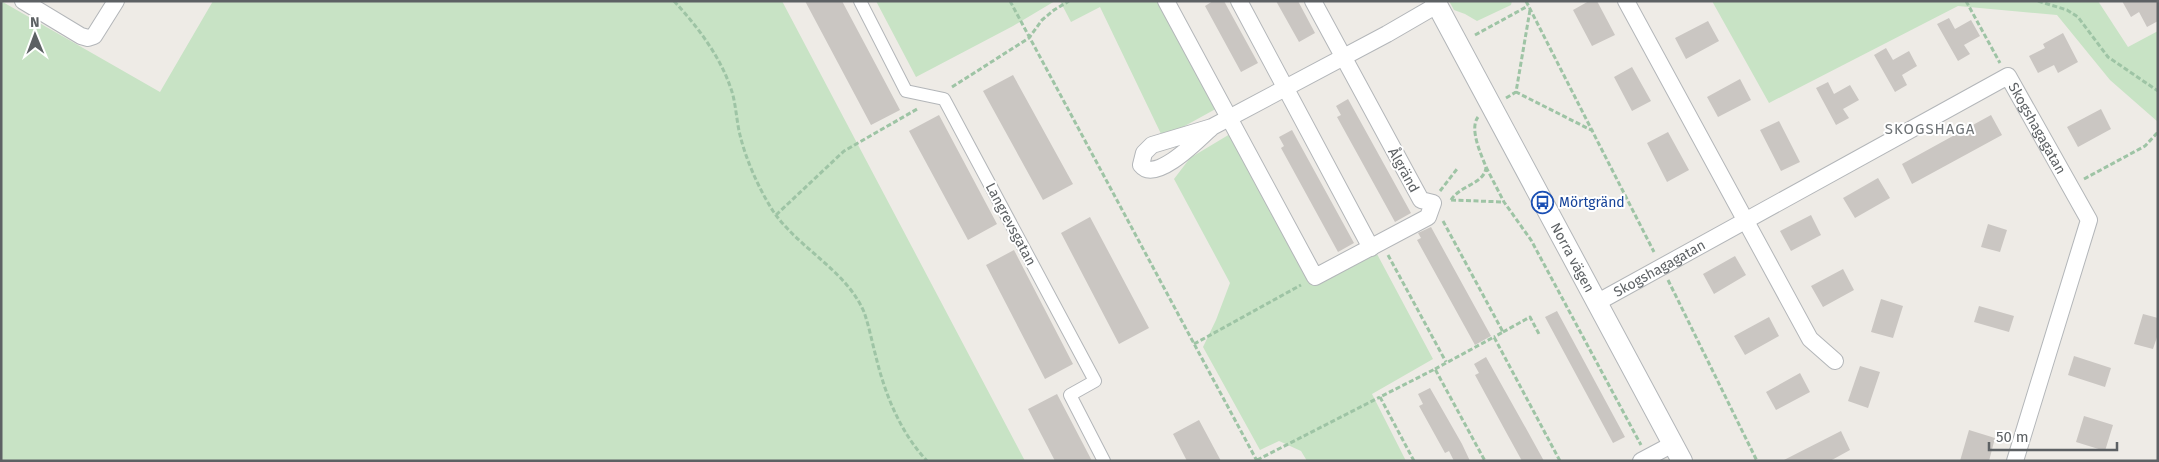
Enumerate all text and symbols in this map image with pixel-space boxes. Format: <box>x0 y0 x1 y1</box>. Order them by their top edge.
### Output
north arrow <box>10 10 60 60</box>
text: N <box>30 14 40 31</box>
street label: Skogshagagatan <box>2004 80 2069 177</box>
district label: SKOGSHAGA <box>1885 120 1975 138</box>
street label: Ålgränd <box>1384 144 1424 196</box>
street label: Langrevsgatan <box>982 180 1039 269</box>
bus stop icon: Mörtgränd <box>1531 190 1555 214</box>
place label: Mörtgränd <box>1559 194 1625 211</box>
street label: Norra vägen <box>1547 220 1598 295</box>
street label: Skogshagagatan <box>1611 237 1708 301</box>
scale bar <box>1989 420 2116 452</box>
text: 50 m <box>1996 428 2029 446</box>

